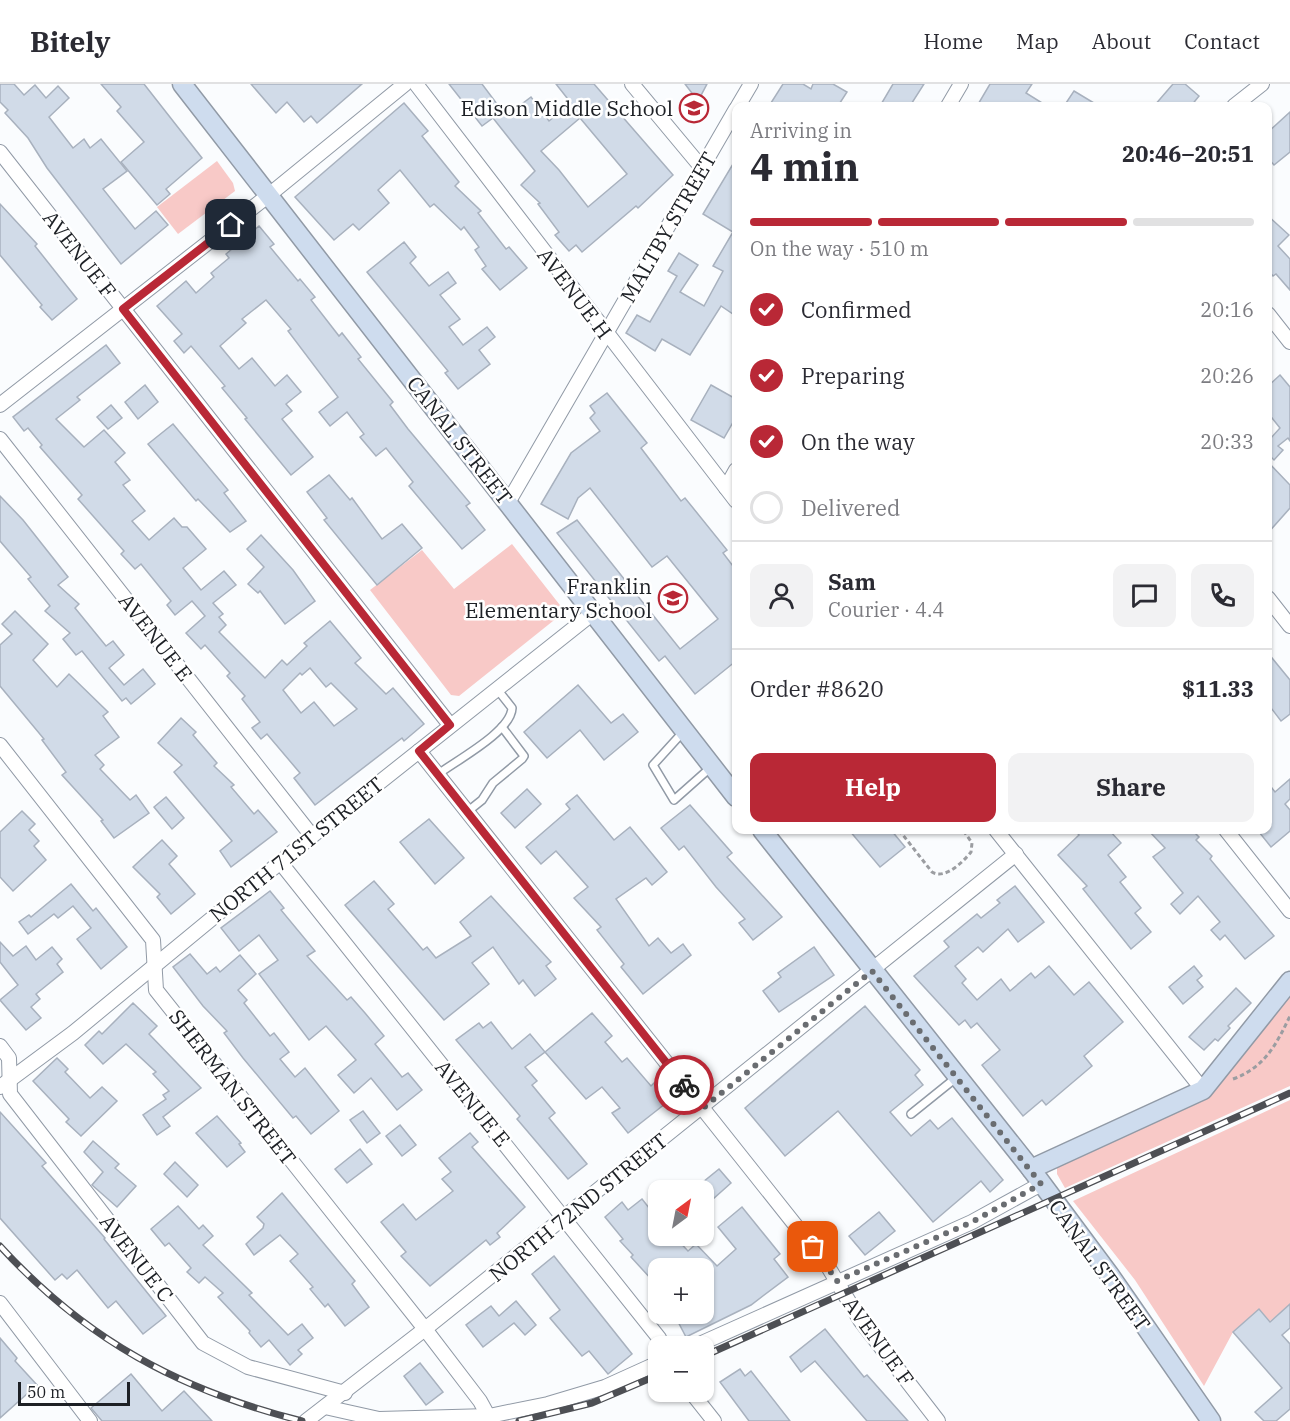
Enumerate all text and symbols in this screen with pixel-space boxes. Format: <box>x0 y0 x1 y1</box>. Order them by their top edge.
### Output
text: Bitely <box>30 23 111 60</box>
text: Home <box>923 27 983 55</box>
text: Map <box>1016 27 1059 55</box>
text: About <box>1092 27 1151 55</box>
text: Contact <box>1184 27 1260 55</box>
school or university icon: Edison Middle School <box>678 92 710 124</box>
place label: Edison Middle School <box>461 94 673 122</box>
text: Arriving in <box>750 117 852 144</box>
text: 20:46–20:51 <box>1122 139 1254 168</box>
text: 4 min <box>750 141 859 192</box>
street label: MALTBY STREET <box>613 147 723 307</box>
pin <box>205 199 256 250</box>
street label: AVENUE F <box>37 204 123 304</box>
icon: home <box>214 208 247 241</box>
text: On the way · 510 m <box>750 235 929 262</box>
street label: AVENUE H <box>531 242 619 344</box>
icon: check <box>750 293 783 326</box>
text: Confirmed <box>801 295 912 324</box>
text: 20:16 <box>1200 296 1254 323</box>
icon: check <box>750 359 783 392</box>
text: Preparing <box>801 361 905 390</box>
text: 20:26 <box>1200 362 1254 389</box>
street label: CANAL STREET <box>401 370 519 510</box>
icon: check <box>750 425 783 458</box>
text: On the way <box>801 427 915 456</box>
text: 20:33 <box>1200 428 1254 455</box>
text: Delivered <box>801 493 900 522</box>
button: person <box>750 564 813 627</box>
button: chat <box>1113 564 1176 627</box>
button: phone <box>1191 564 1254 627</box>
text: Sam <box>828 567 876 596</box>
place label: Franklin Elementary School <box>465 572 652 624</box>
school or university icon: Franklin Elementary School <box>657 582 689 614</box>
street label: AVENUE E <box>113 587 199 687</box>
text: Courier · 4.4 <box>828 596 944 623</box>
text: Order #8620 <box>750 674 884 703</box>
text: $11.33 <box>1182 674 1254 703</box>
button: Help <box>750 753 996 822</box>
button: Share <box>1008 753 1254 822</box>
street label: NORTH 71ST STREET <box>203 770 389 928</box>
street label: SHERMAN STREET <box>163 1003 303 1171</box>
street label: AVENUE E <box>429 1054 517 1152</box>
courier <box>654 1055 714 1115</box>
icon: bike <box>668 1069 701 1102</box>
street label: NORTH 72ND STREET <box>483 1126 673 1288</box>
north arrow <box>648 1180 714 1246</box>
map controls <box>648 1180 714 1402</box>
street label: CANAL STREET <box>1043 1194 1157 1336</box>
street label: AVENUE C <box>94 1208 180 1308</box>
pin <box>787 1221 838 1272</box>
icon: bag <box>796 1230 829 1263</box>
button: + <box>648 1258 714 1324</box>
street label: AVENUE F <box>837 1291 921 1391</box>
button: − <box>648 1336 714 1402</box>
scale bar <box>18 1379 130 1406</box>
text: 50 m <box>27 1382 65 1402</box>

